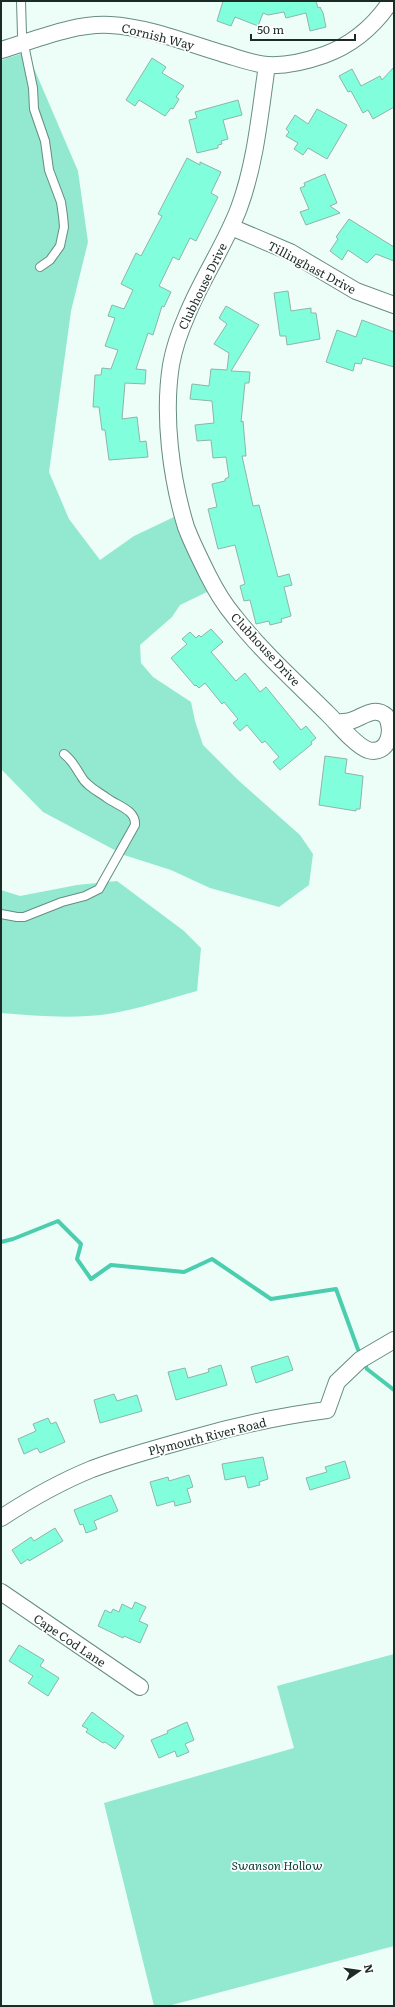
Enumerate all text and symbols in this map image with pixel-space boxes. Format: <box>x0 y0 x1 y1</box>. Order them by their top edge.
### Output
scale bar <box>251 16 355 42</box>
street label: Cornish Way <box>120 18 196 54</box>
text: 50 m <box>257 20 284 38</box>
street label: Tillinghast Drive <box>265 236 359 298</box>
street label: Clubhouse Drive <box>173 240 231 332</box>
street label: Clubhouse Drive <box>227 608 305 690</box>
street label: Plymouth River Road <box>146 1412 269 1459</box>
street label: Cape Cod Lane <box>30 1609 110 1671</box>
park label: Swanson Hollow <box>232 1856 323 1874</box>
north arrow <box>339 1951 379 1991</box>
text: N <box>361 1962 379 1975</box>

